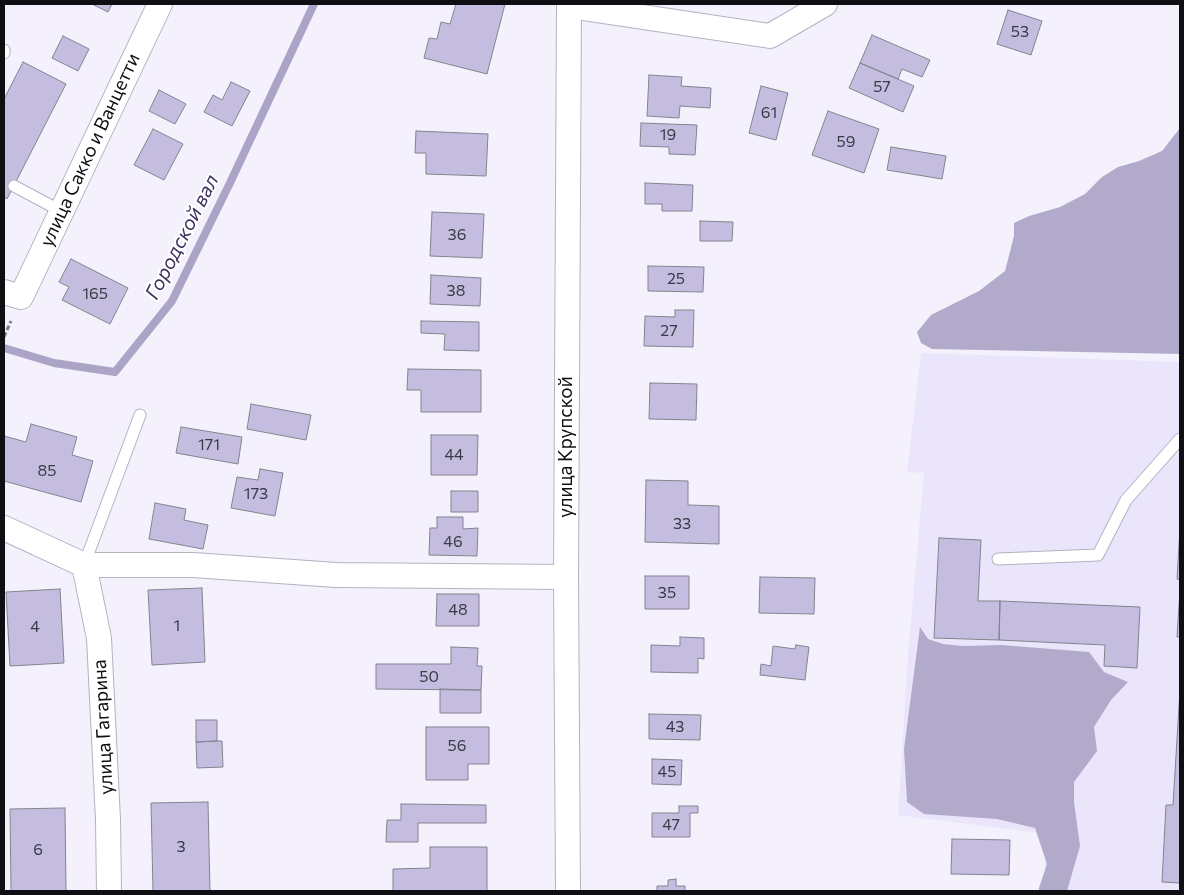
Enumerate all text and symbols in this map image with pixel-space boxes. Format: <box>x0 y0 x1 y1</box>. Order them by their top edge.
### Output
house number: 53 <box>1011 22 1029 42</box>
street label: улица Сакко и Ванцетти <box>35 50 145 250</box>
house number: 57 <box>873 77 891 97</box>
house number: 61 <box>761 103 777 123</box>
house number: 19 <box>660 125 676 145</box>
house number: 59 <box>837 132 855 152</box>
water label: Городской вал <box>140 171 224 303</box>
house number: 36 <box>448 225 466 245</box>
house number: 25 <box>667 269 685 289</box>
house number: 38 <box>447 281 465 301</box>
house number: 165 <box>82 284 108 304</box>
house number: 27 <box>660 321 678 341</box>
street label: улица Крупской <box>555 376 577 518</box>
house number: 171 <box>198 435 220 455</box>
house number: 44 <box>444 445 464 465</box>
house number: 85 <box>38 461 56 481</box>
house number: 173 <box>244 484 268 504</box>
house number: 33 <box>673 514 691 534</box>
house number: 46 <box>443 532 463 552</box>
house number: 35 <box>658 583 676 603</box>
house number: 48 <box>448 600 468 620</box>
house number: 1 <box>174 616 180 636</box>
house number: 4 <box>30 617 40 637</box>
street label: улица Гагарина <box>88 659 118 795</box>
house number: 50 <box>419 667 439 687</box>
house number: 43 <box>666 717 684 737</box>
house number: 56 <box>448 736 466 756</box>
house number: 45 <box>658 762 676 782</box>
house number: 47 <box>662 815 680 835</box>
house number: 3 <box>176 837 186 857</box>
house number: 6 <box>33 840 43 860</box>

